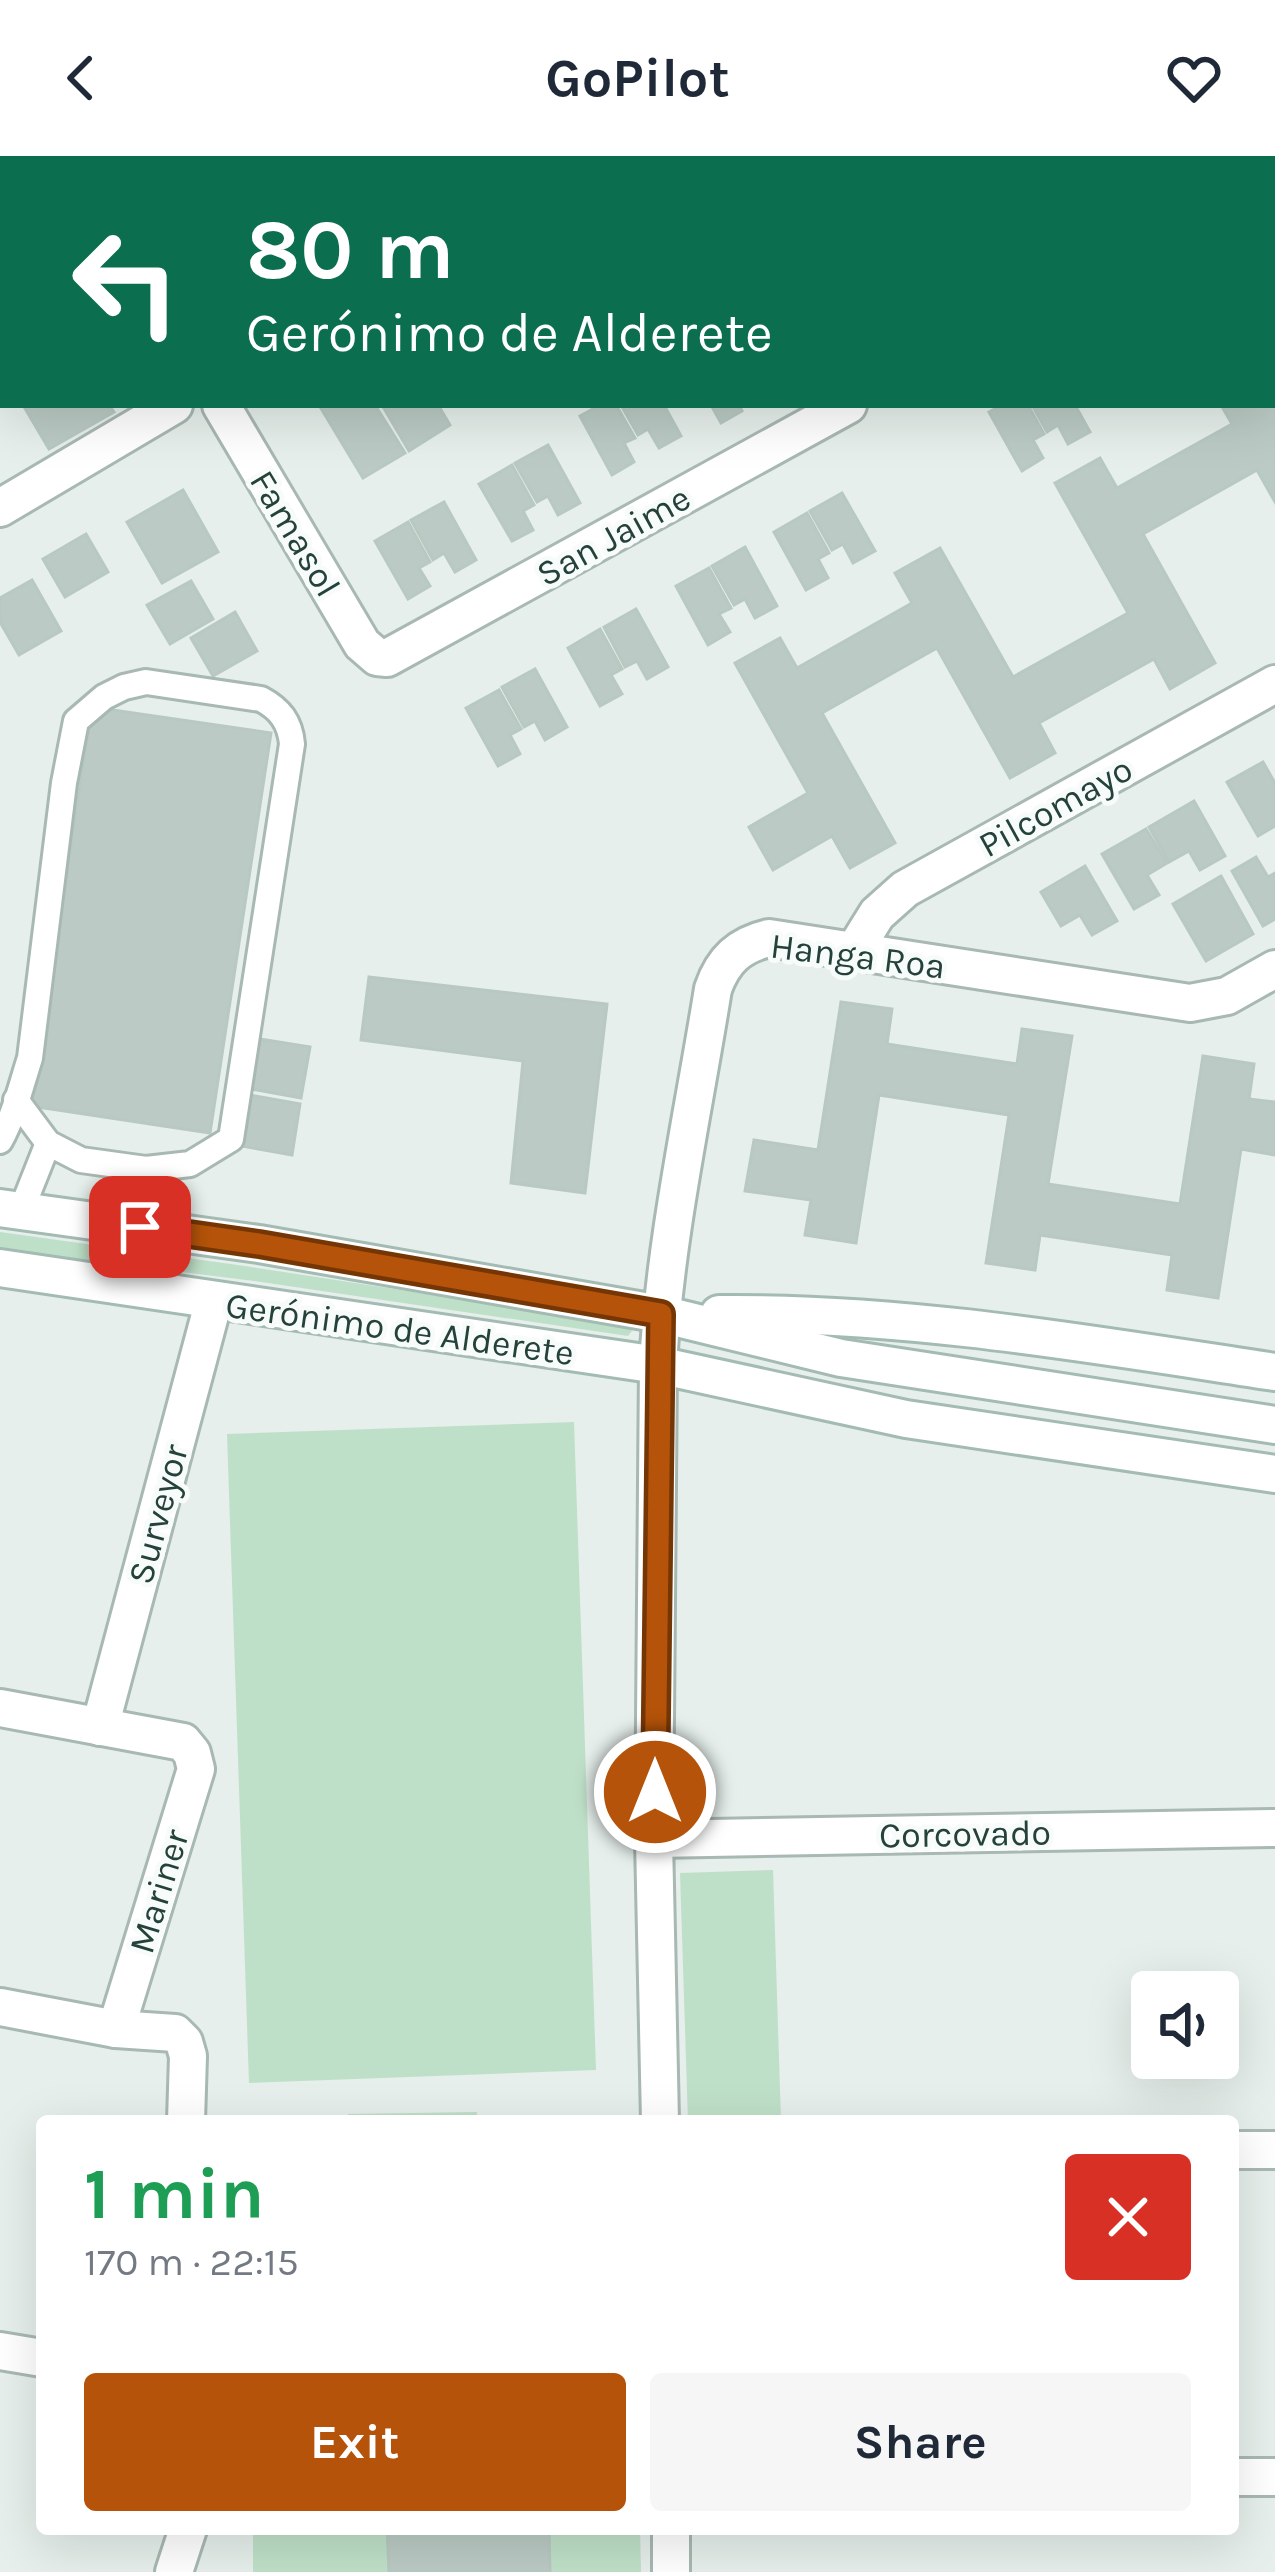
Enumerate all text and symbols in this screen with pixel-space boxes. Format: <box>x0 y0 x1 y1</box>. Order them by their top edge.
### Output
icon: back <box>48 45 114 111</box>
icon: heart <box>1161 45 1227 111</box>
text: GoPilot <box>545 46 730 110</box>
text: 80 m <box>246 201 454 299</box>
icon: left <box>48 204 204 360</box>
text: Gerónimo de Alderete <box>246 301 773 365</box>
street label: Famasol <box>241 463 349 604</box>
street label: San Jaime <box>529 477 698 595</box>
street label: Pilcomayo <box>971 748 1140 866</box>
street label: Hanga Roa <box>768 924 948 988</box>
pin <box>89 1176 191 1278</box>
icon: arrive <box>107 1194 173 1260</box>
street label: Gerónimo de Alderete <box>223 1284 577 1374</box>
street label: Surveyor <box>119 1439 197 1589</box>
position arrow <box>592 1729 718 1855</box>
street label: Corcovado <box>879 1812 1051 1856</box>
street label: Mariner <box>120 1823 198 1958</box>
map controls <box>1131 1971 1239 2079</box>
button: sound <box>1131 1971 1239 2079</box>
text: 1 min <box>84 2152 265 2236</box>
button: close <box>1065 2154 1191 2280</box>
text: 170 m · 22:15 <box>84 2239 299 2285</box>
button: Exit <box>84 2373 626 2511</box>
button: Share <box>650 2373 1191 2511</box>

